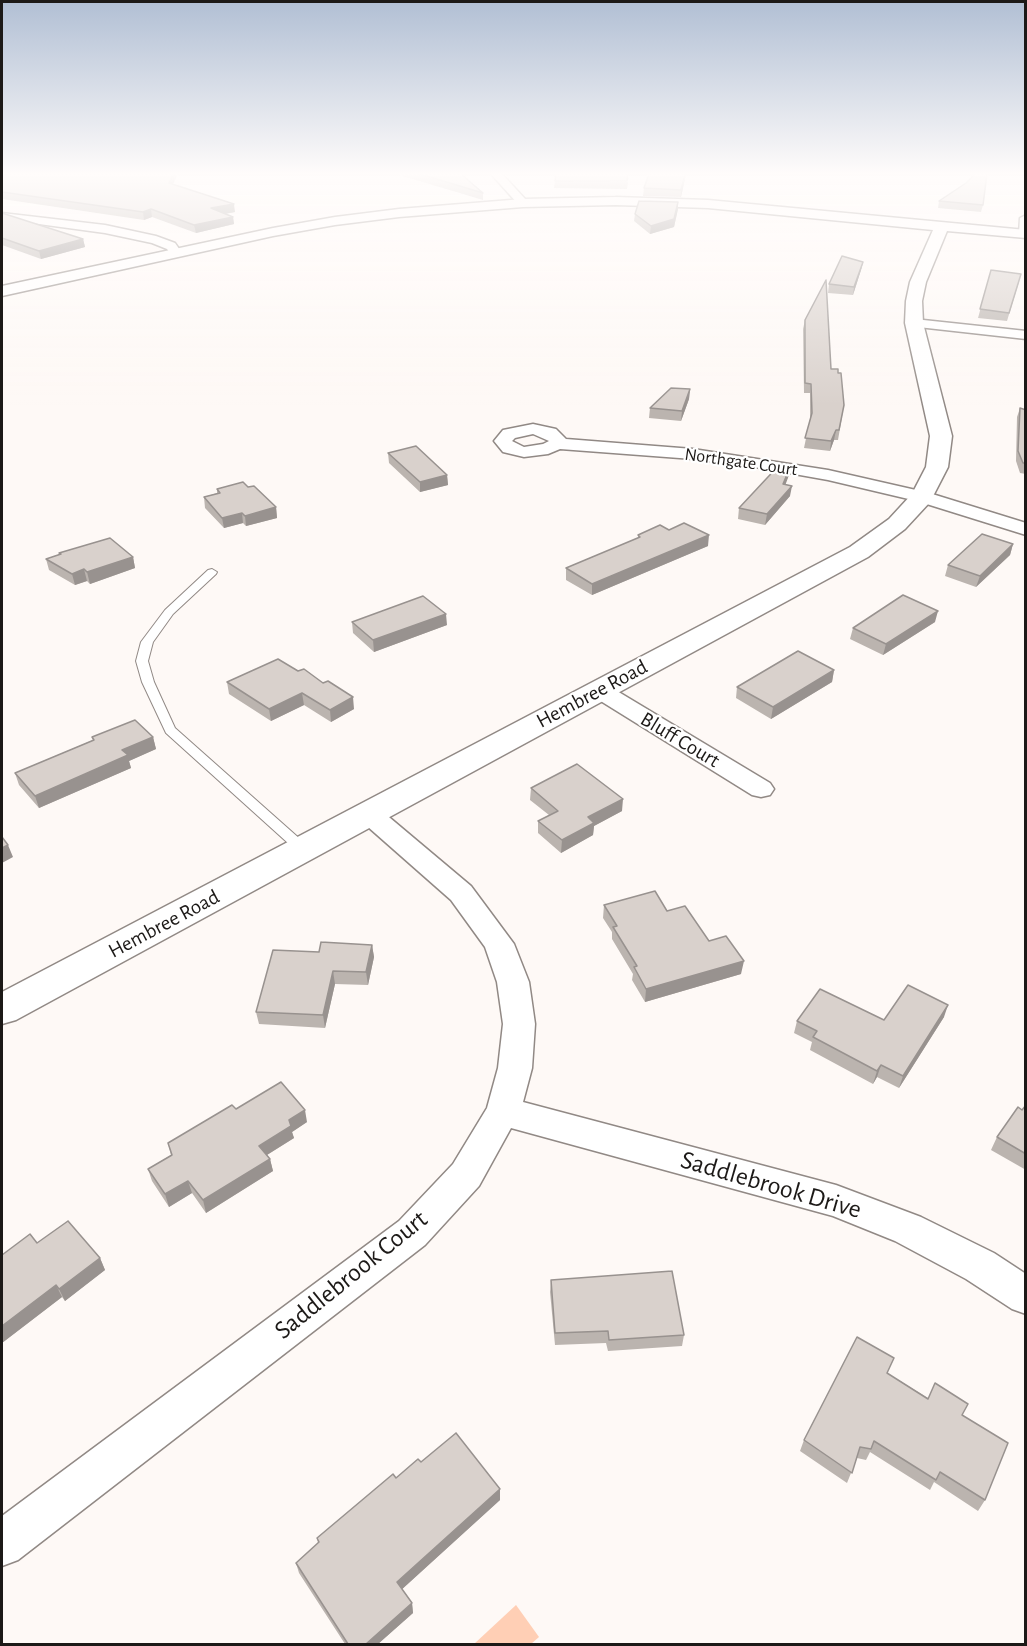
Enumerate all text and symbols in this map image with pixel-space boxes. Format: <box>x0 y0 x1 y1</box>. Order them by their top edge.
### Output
street label: Northgate Court <box>683 443 799 481</box>
street label: Hembree Road <box>532 654 652 734</box>
street label: Bluff Court <box>636 707 724 773</box>
street label: Hembree Road <box>104 884 224 964</box>
street label: Saddlebrook Drive <box>677 1144 865 1226</box>
street label: Saddlebrook Court <box>268 1204 434 1346</box>

